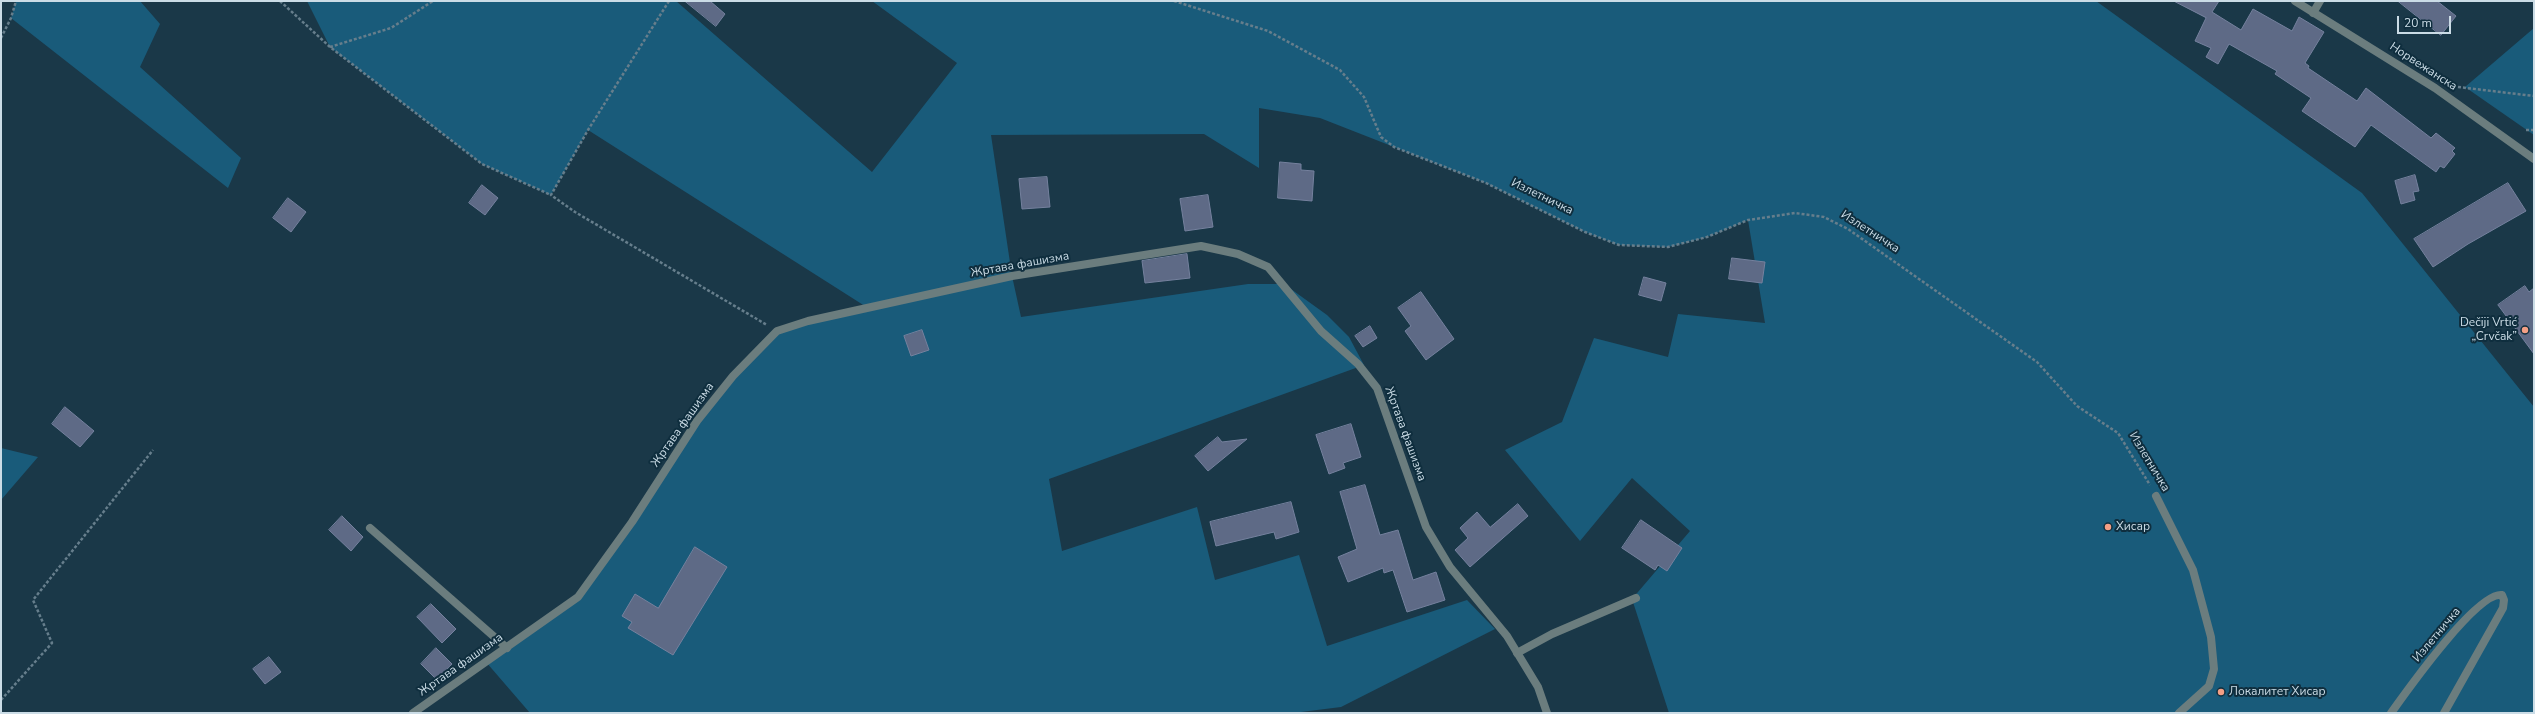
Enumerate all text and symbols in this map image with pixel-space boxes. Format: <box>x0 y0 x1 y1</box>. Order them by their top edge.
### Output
scale bar <box>2399 8 2453 34</box>
text: 20 m <box>2404 15 2432 31</box>
street label: Норвежанска <box>2387 40 2459 94</box>
street label: Излетничка <box>1509 176 1575 218</box>
street label: Излетничка <box>1838 208 1902 256</box>
street label: Жртава фашизма <box>970 249 1070 281</box>
place label: Dečiji Vrtić „Crvčak” <box>2460 316 2517 344</box>
marker: Dečiji Vrtić „Crvčak” <box>2520 325 2530 335</box>
street label: Жртава фашизма <box>649 380 717 470</box>
street label: Жртава фашизма <box>1381 385 1429 483</box>
street label: Излетничка <box>2126 430 2172 494</box>
place label: Хисар <box>2116 520 2150 534</box>
marker: Хисар <box>2103 522 2113 532</box>
street label: Излетничка <box>2410 605 2464 665</box>
street label: Жртава фашизма <box>416 631 506 699</box>
place label: Локалитет Хисар <box>2229 685 2326 699</box>
marker: Локалитет Хисар <box>2216 687 2226 697</box>

